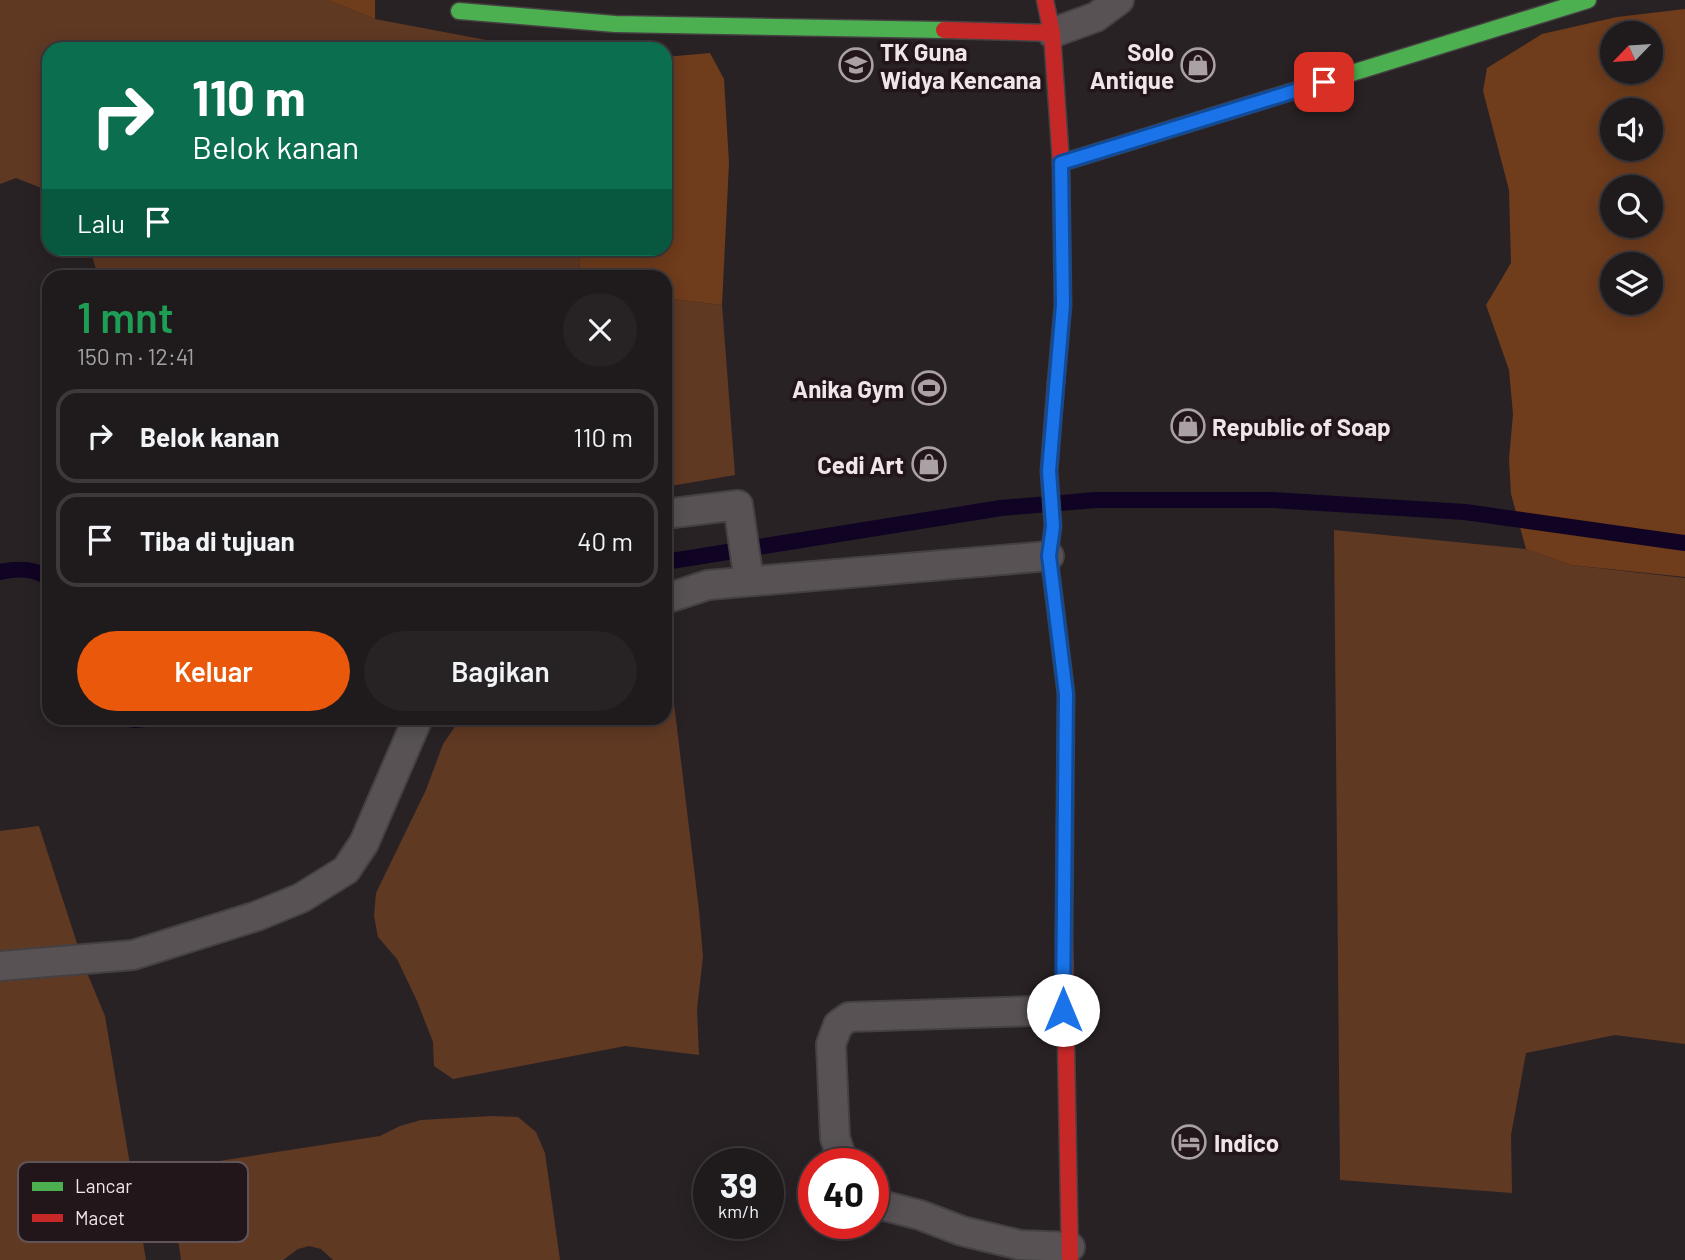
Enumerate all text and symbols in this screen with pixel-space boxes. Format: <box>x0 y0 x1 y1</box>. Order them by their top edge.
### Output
north arrow <box>1600 21 1662 84</box>
map controls <box>1600 21 1663 315</box>
place label: TK Guna Widya Kencana <box>880 37 1041 94</box>
place label: Solo Antique <box>1090 37 1174 94</box>
school or university icon: TK Guna Widya Kencana <box>837 46 875 84</box>
shop icon: Solo Antique <box>1179 46 1217 84</box>
pin <box>1294 52 1354 112</box>
icon: arrive <box>1305 63 1343 101</box>
text: 110 m <box>192 67 306 126</box>
icon: right <box>77 70 168 161</box>
button: sound <box>1600 98 1663 161</box>
text: Belok kanan <box>192 127 359 165</box>
button: search <box>1600 175 1663 238</box>
icon: arrive <box>139 203 177 241</box>
text: Lalu <box>77 207 125 238</box>
button: layers <box>1600 252 1663 315</box>
text: 1 mnt <box>77 291 174 341</box>
button: close <box>563 293 637 367</box>
text: 150 m · 12:41 <box>77 342 194 370</box>
sports icon: Anika Gym <box>910 369 948 407</box>
place label: Anika Gym <box>792 374 904 403</box>
shop icon: Republic of Soap <box>1169 407 1207 445</box>
place label: Republic of Soap <box>1212 412 1391 441</box>
icon: right <box>81 417 119 455</box>
text: Belok kanan <box>140 421 279 452</box>
text: 110 m <box>573 421 633 452</box>
shop icon: Cedi Art <box>910 445 948 483</box>
place label: Cedi Art <box>817 450 904 479</box>
icon: arrive <box>81 521 119 559</box>
text: Tiba di tujuan <box>140 525 295 556</box>
text: 40 m <box>577 525 633 556</box>
button: Keluar <box>77 631 350 711</box>
button: Bagikan <box>364 631 637 711</box>
position arrow <box>1026 973 1100 1047</box>
hotel icon: Indico <box>1170 1123 1208 1161</box>
place label: Indico <box>1214 1128 1279 1157</box>
speed limit sign: 40 <box>798 1148 889 1239</box>
legend <box>18 1162 248 1242</box>
text: 39 <box>720 1163 757 1205</box>
text: Lancar <box>75 1174 132 1197</box>
text: km/h <box>718 1200 759 1222</box>
text: Macet <box>75 1206 125 1229</box>

